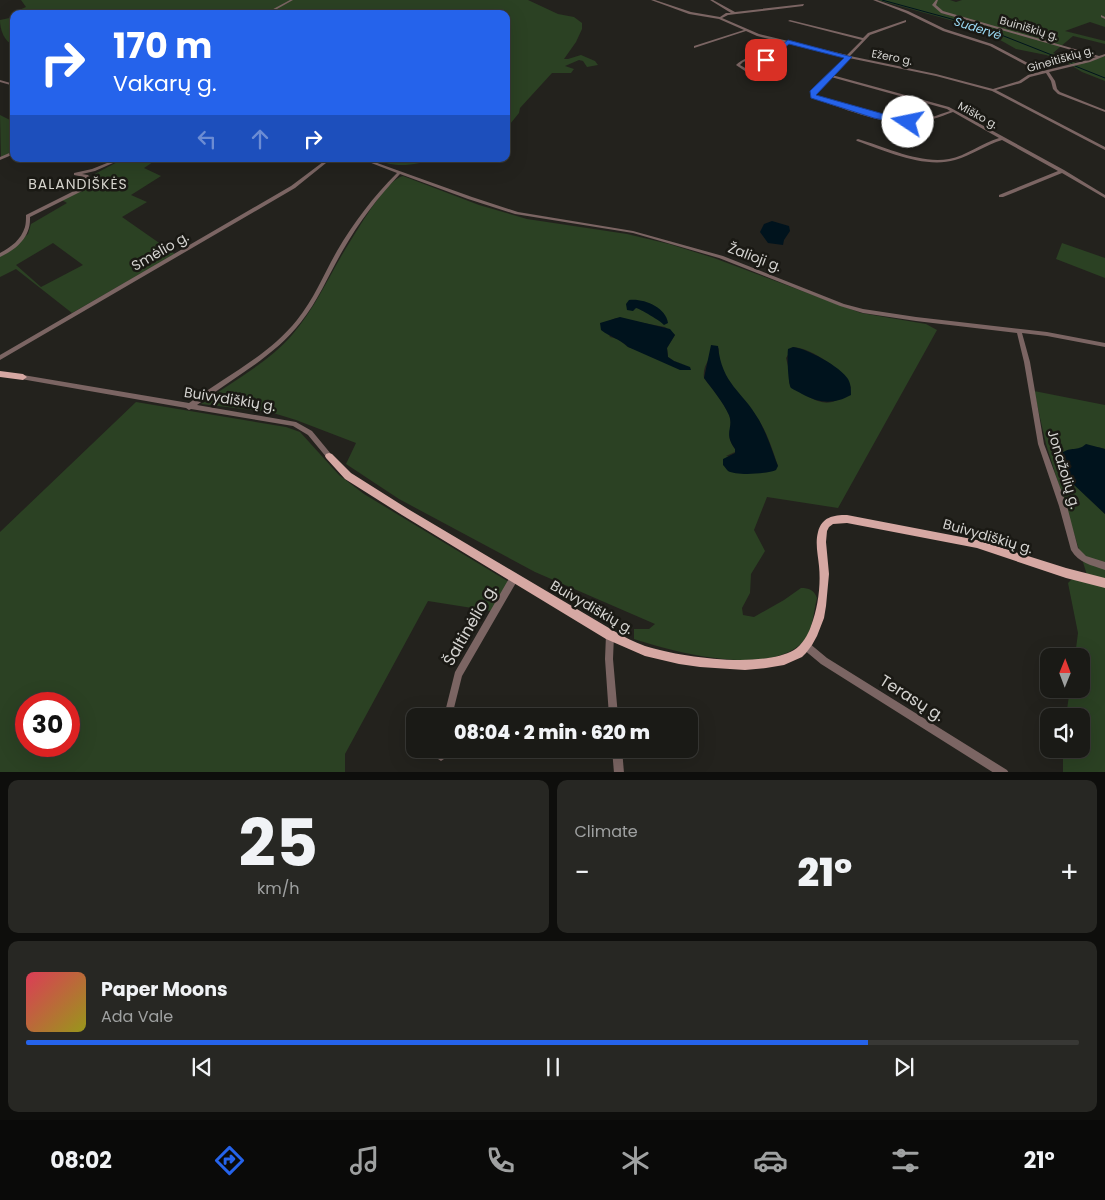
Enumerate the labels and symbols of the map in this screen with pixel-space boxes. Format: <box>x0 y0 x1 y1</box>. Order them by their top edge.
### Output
water label: Sudervė <box>952 12 1004 44</box>
street label: Buiniškių g. <box>998 12 1060 44</box>
pin <box>745 39 787 81</box>
street label: Gineitiškių g. <box>1025 42 1095 76</box>
street label: Ežero g. <box>870 45 914 69</box>
position arrow <box>881 95 933 147</box>
street label: Miško g. <box>955 98 1001 132</box>
district label: BALANDIŠKĖS <box>28 174 128 194</box>
street label: Smėlio g. <box>128 226 192 275</box>
street label: Žalioji g. <box>725 238 785 276</box>
street label: Buivydiškių g. <box>183 382 277 416</box>
street label: Jonažolių g. <box>1042 427 1086 511</box>
street label: Buivydiškių g. <box>941 514 1035 558</box>
street label: Buivydiškių g. <box>547 575 637 639</box>
street label: Šaltinėlio g. <box>437 580 503 670</box>
north arrow <box>1040 648 1090 698</box>
street label: Terasų g. <box>875 669 949 727</box>
speed limit sign: 30 <box>15 692 80 757</box>

